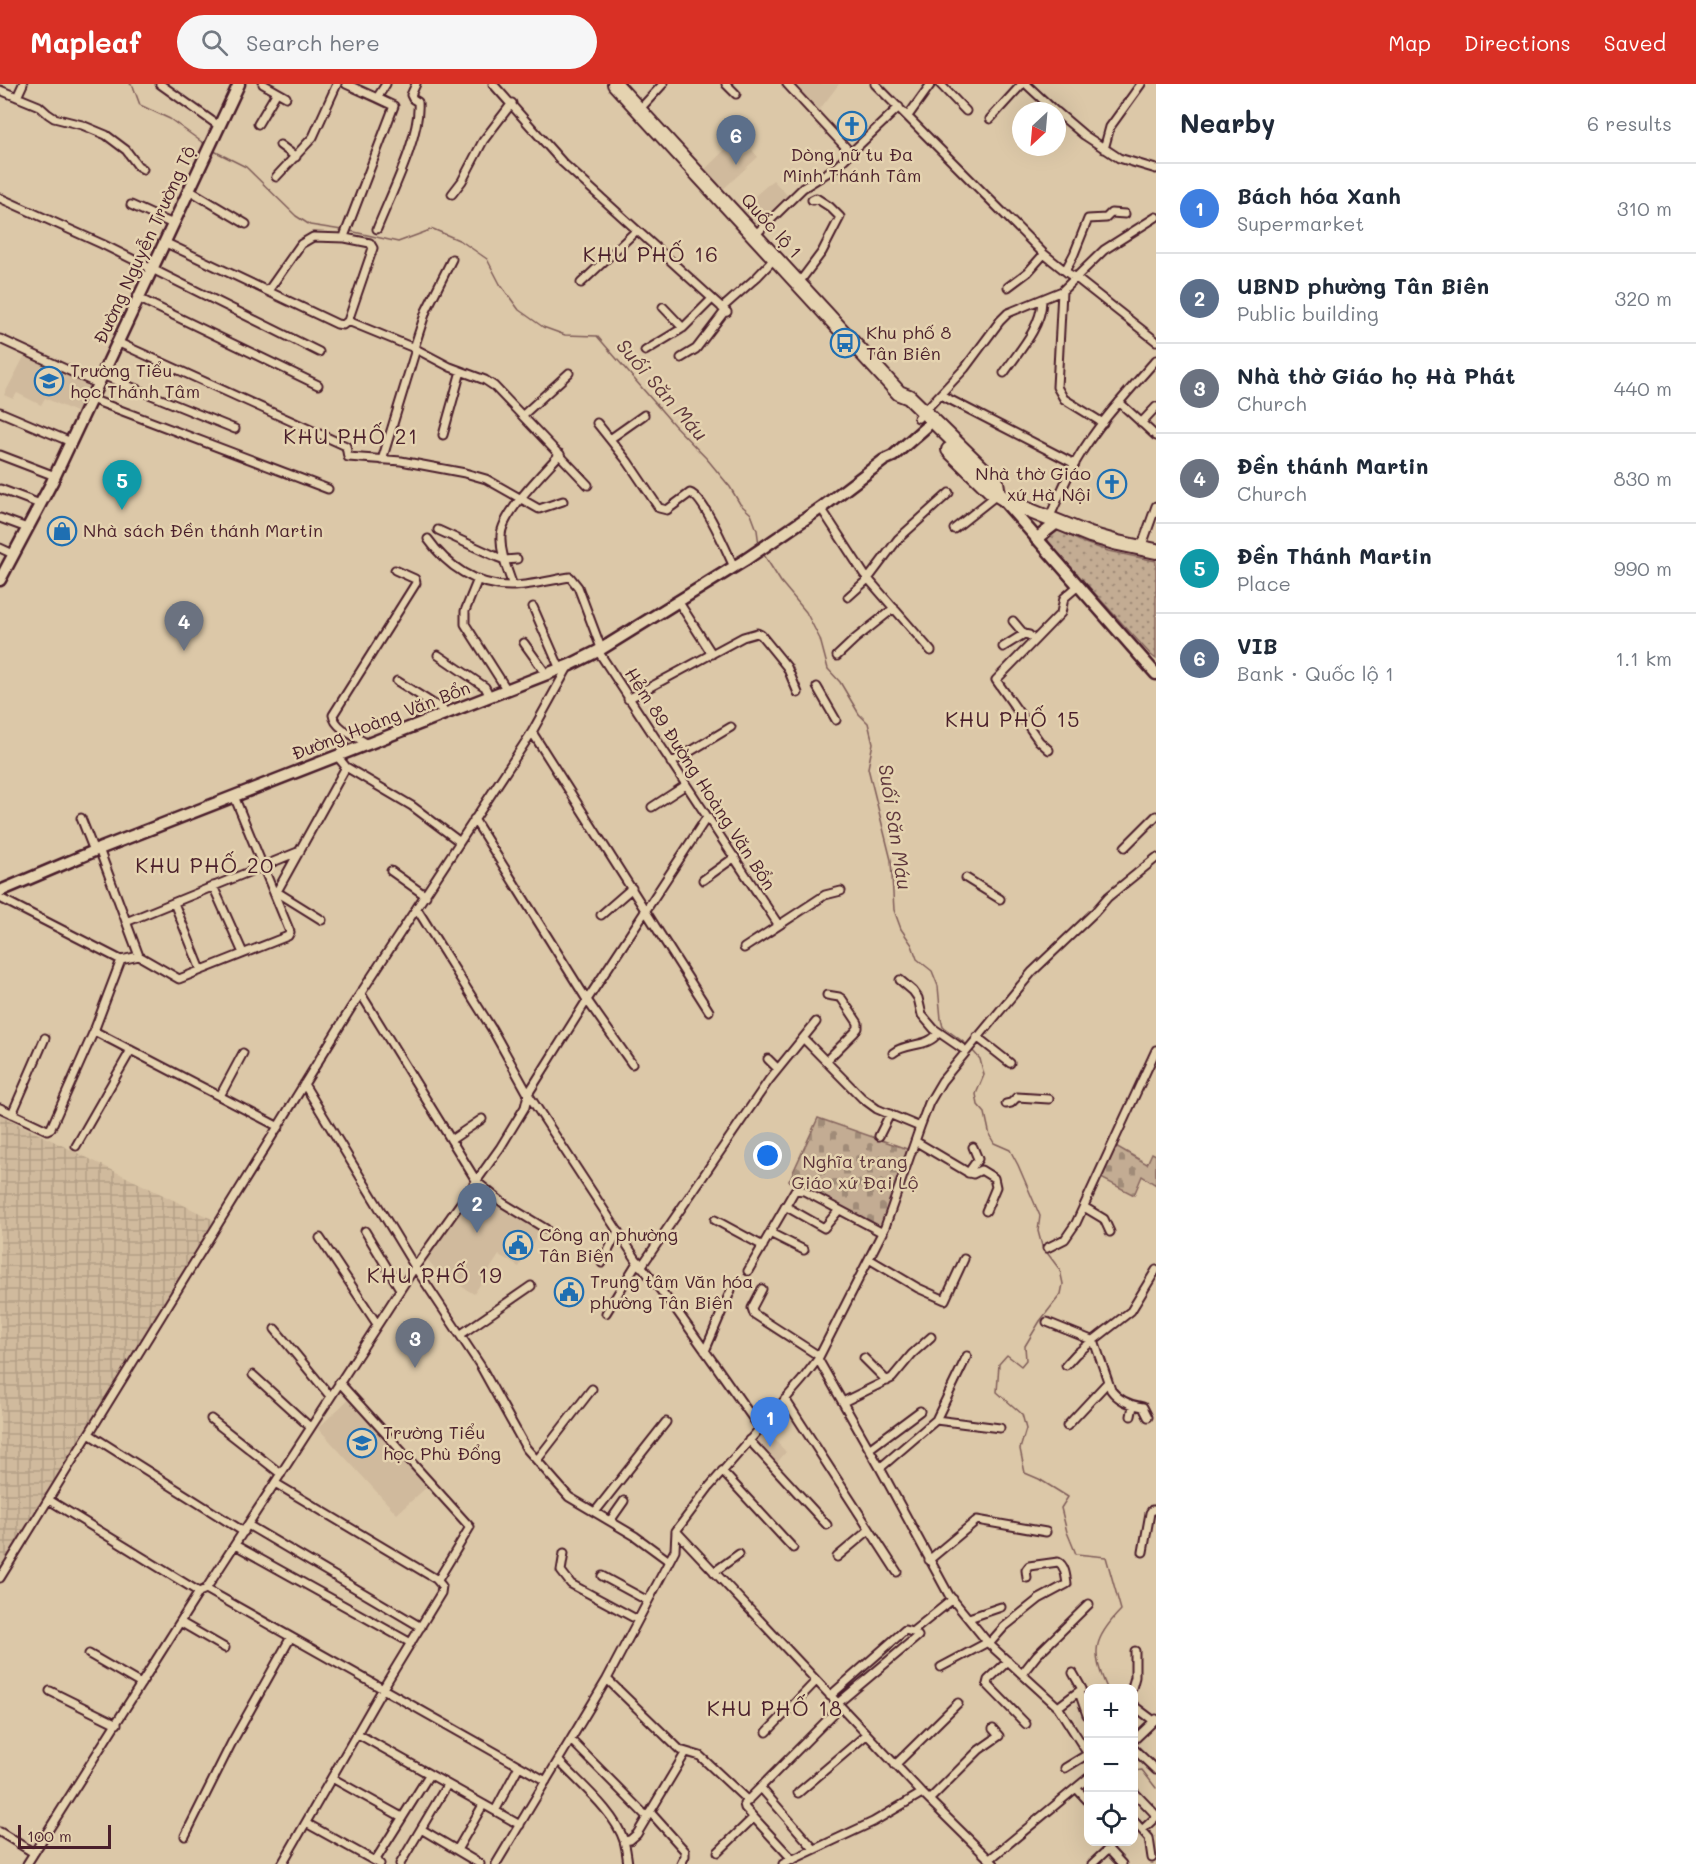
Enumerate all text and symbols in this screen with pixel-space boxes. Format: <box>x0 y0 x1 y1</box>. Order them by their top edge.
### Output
search box <box>177 15 597 69</box>
text: Mapleaf <box>30 24 141 60</box>
icon: search <box>198 26 231 59</box>
text: Search here <box>246 28 380 57</box>
text: Map <box>1388 29 1431 56</box>
text: Directions <box>1464 29 1571 56</box>
text: Saved <box>1604 29 1666 56</box>
north arrow <box>1012 102 1066 156</box>
text: Nearby <box>1180 106 1275 140</box>
church icon: Dòng nữ tu Đa Minh Thánh Tâm <box>836 110 868 142</box>
text: 6 results <box>1587 110 1672 136</box>
pin: 6 <box>716 116 756 165</box>
street label: Đường Nguyễn Trường Tộ <box>88 141 201 348</box>
place label: Dòng nữ tu Đa Minh Thánh Tâm <box>783 142 921 187</box>
text: Bách hóa Xanh <box>1237 181 1401 210</box>
street label: Quốc lộ 1 <box>736 188 807 263</box>
text: 1 <box>1195 195 1204 221</box>
text: 310 m <box>1617 195 1672 221</box>
text: Supermarket <box>1237 210 1364 236</box>
district label: KHU PHỐ 16 <box>583 240 719 267</box>
text: UBND phường Tân Biên <box>1237 271 1489 300</box>
text: 2 <box>1194 285 1205 311</box>
text: 320 m <box>1614 285 1672 311</box>
text: Public building <box>1237 300 1379 326</box>
place label: Khu phố 8 Tân Biên <box>866 320 951 365</box>
bus stop icon: Khu phố 8 Tân Biên <box>829 327 861 359</box>
water label: Suối Săn Máu <box>611 333 714 446</box>
place label: Trường Tiểu học Thánh Tâm <box>70 358 200 403</box>
text: Nhà thờ Giáo họ Hà Phát <box>1237 361 1515 390</box>
school or university icon: Trường Tiểu học Thánh Tâm <box>33 365 65 397</box>
text: 3 <box>1194 375 1206 401</box>
text: 440 m <box>1614 375 1672 401</box>
text: Church <box>1237 390 1307 416</box>
district label: KHU PHỐ 21 <box>283 422 419 449</box>
text: Đền thánh Martin <box>1237 451 1428 480</box>
pin: 5 <box>102 460 142 510</box>
place label: Nhà thờ Giáo xứ Hà Nội <box>975 461 1091 506</box>
text: 4 <box>1193 465 1206 491</box>
text: 830 m <box>1614 465 1672 491</box>
church icon: Nhà thờ Giáo xứ Hà Nội <box>1096 468 1128 500</box>
text: Church <box>1237 480 1307 506</box>
shop icon: Nhà sách Đền thánh Martin <box>46 515 78 547</box>
place label: Nhà sách Đền thánh Martin <box>83 518 323 542</box>
text: Đền Thánh Martin <box>1237 541 1432 570</box>
text: 5 <box>1194 555 1205 581</box>
text: 990 m <box>1614 555 1672 581</box>
text: Place <box>1237 570 1291 596</box>
pin: 4 <box>164 602 204 651</box>
text: VIB <box>1237 631 1278 660</box>
text: 6 <box>1193 645 1206 671</box>
text: 1.1 km <box>1615 645 1672 671</box>
text: Bank · Quốc lộ 1 <box>1237 660 1394 686</box>
street label: Hẻm 89 Đường Hoàng Văn Bổn <box>620 663 782 894</box>
street label: Đường Hoàng Văn Bổn <box>288 675 473 765</box>
district label: KHU PHỐ 15 <box>945 705 1081 732</box>
water label: Suối Săn Máu <box>873 762 919 892</box>
district label: KHU PHỐ 20 <box>135 851 275 878</box>
your location <box>753 1141 782 1170</box>
park label: Nghĩa trang Giáo xứ Đại Lộ <box>792 1149 919 1194</box>
pin: 2 <box>458 1184 496 1233</box>
place label: Công an phường Tân Biên <box>539 1222 678 1267</box>
public building icon: Công an phường Tân Biên <box>502 1229 534 1261</box>
district label: KHU PHỐ 19 <box>367 1261 503 1288</box>
place label: Trung tâm Văn hóa phường Tân Biên <box>590 1269 753 1314</box>
public building icon: Trung tâm Văn hóa phường Tân Biên <box>553 1276 585 1308</box>
pin: 3 <box>396 1318 434 1368</box>
pin: 1 <box>750 1398 790 1447</box>
place label: Trường Tiểu học Phù Đổng <box>383 1420 501 1465</box>
school or university icon: Trường Tiểu học Phù Đổng <box>346 1427 378 1459</box>
map controls <box>1084 1684 1138 1846</box>
button: + <box>1084 1684 1138 1738</box>
district label: KHU PHỐ 18 <box>707 1694 843 1721</box>
button: − <box>1084 1738 1138 1792</box>
button: locate <box>1084 1792 1138 1846</box>
scale bar <box>18 1822 111 1850</box>
text: 100 m <box>27 1825 72 1846</box>

